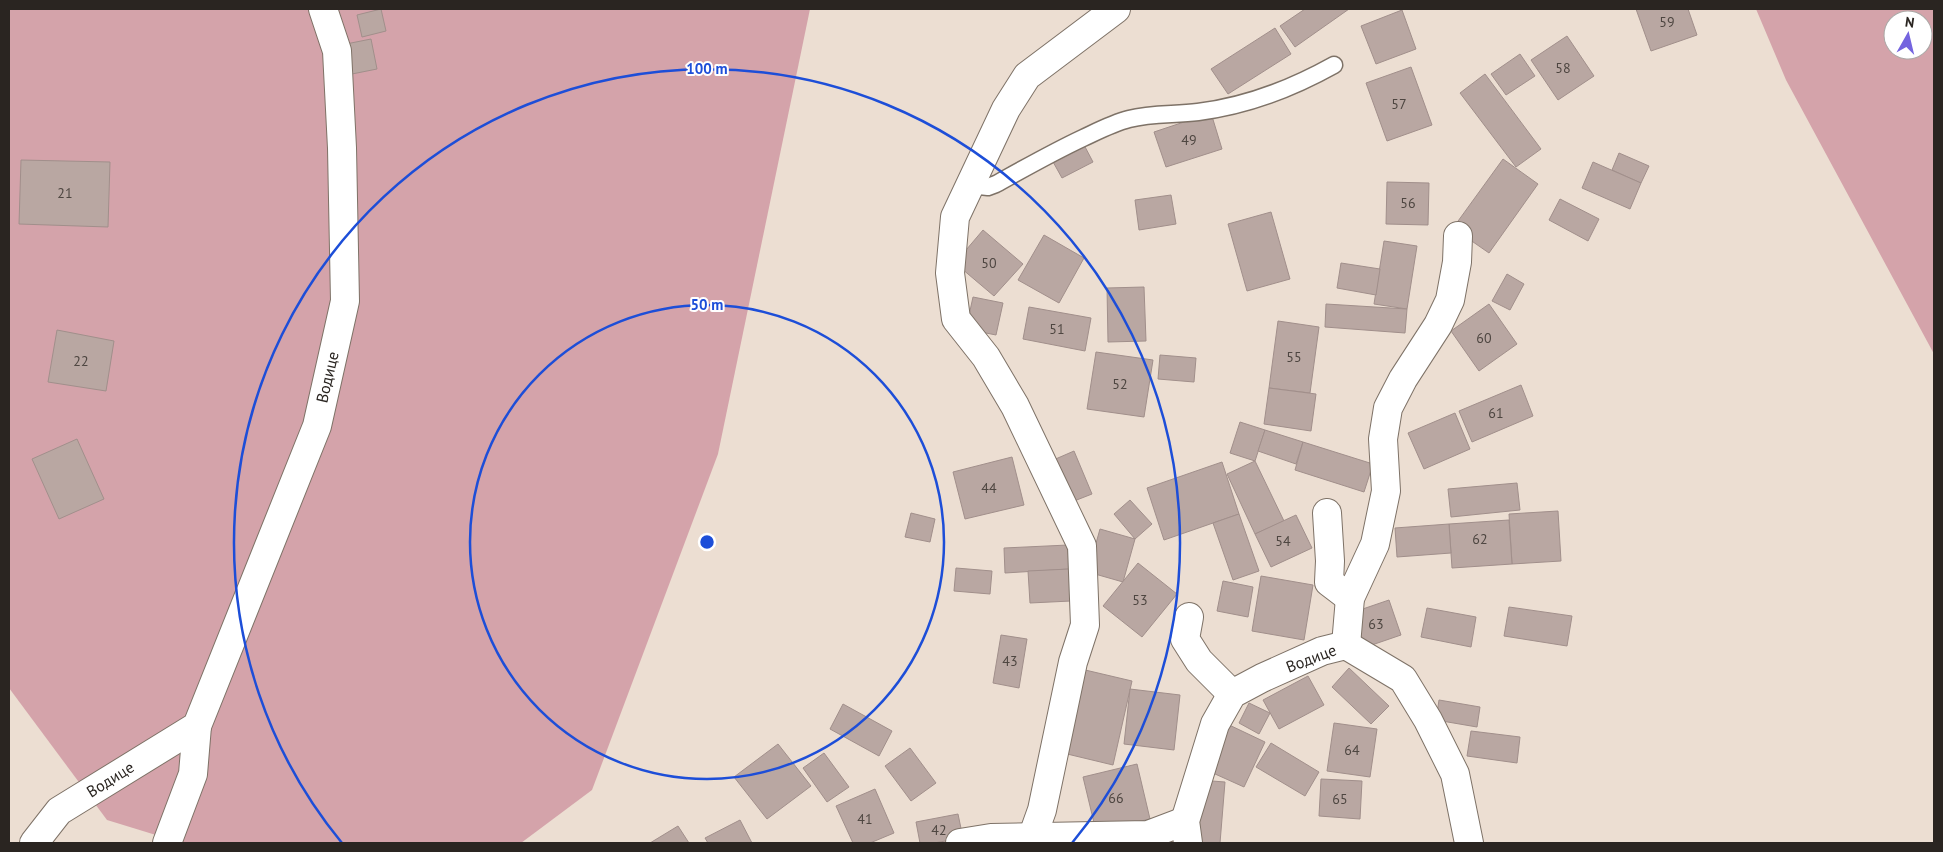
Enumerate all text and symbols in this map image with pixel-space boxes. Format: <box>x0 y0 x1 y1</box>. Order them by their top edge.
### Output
north arrow <box>1883 10 1933 60</box>
house number: 59 <box>1659 13 1675 31</box>
text: N <box>1904 13 1916 32</box>
text: 100 m <box>686 59 728 78</box>
house number: 58 <box>1555 59 1571 77</box>
house number: 57 <box>1391 95 1407 113</box>
house number: 49 <box>1181 131 1197 149</box>
house number: 21 <box>57 184 73 202</box>
house number: 56 <box>1400 194 1416 212</box>
house number: 50 <box>981 254 997 272</box>
text: 50 m <box>691 295 723 314</box>
house number: 51 <box>1049 320 1065 338</box>
house number: 60 <box>1476 329 1492 347</box>
house number: 55 <box>1286 348 1302 366</box>
street label: Водице <box>311 349 343 405</box>
house number: 22 <box>73 352 89 370</box>
house number: 52 <box>1112 375 1128 393</box>
house number: 61 <box>1488 404 1504 422</box>
house number: 44 <box>981 479 997 497</box>
house number: 62 <box>1472 530 1488 548</box>
house number: 54 <box>1275 532 1291 550</box>
centre of rings <box>698 533 716 551</box>
house number: 53 <box>1132 591 1148 609</box>
house number: 63 <box>1368 615 1384 633</box>
street label: Водице <box>1283 639 1339 677</box>
house number: 43 <box>1002 652 1018 670</box>
house number: 64 <box>1344 741 1360 759</box>
street label: Водице <box>83 757 137 801</box>
house number: 66 <box>1108 789 1124 807</box>
house number: 65 <box>1332 790 1348 808</box>
house number: 41 <box>857 810 873 828</box>
house number: 42 <box>931 821 947 839</box>

